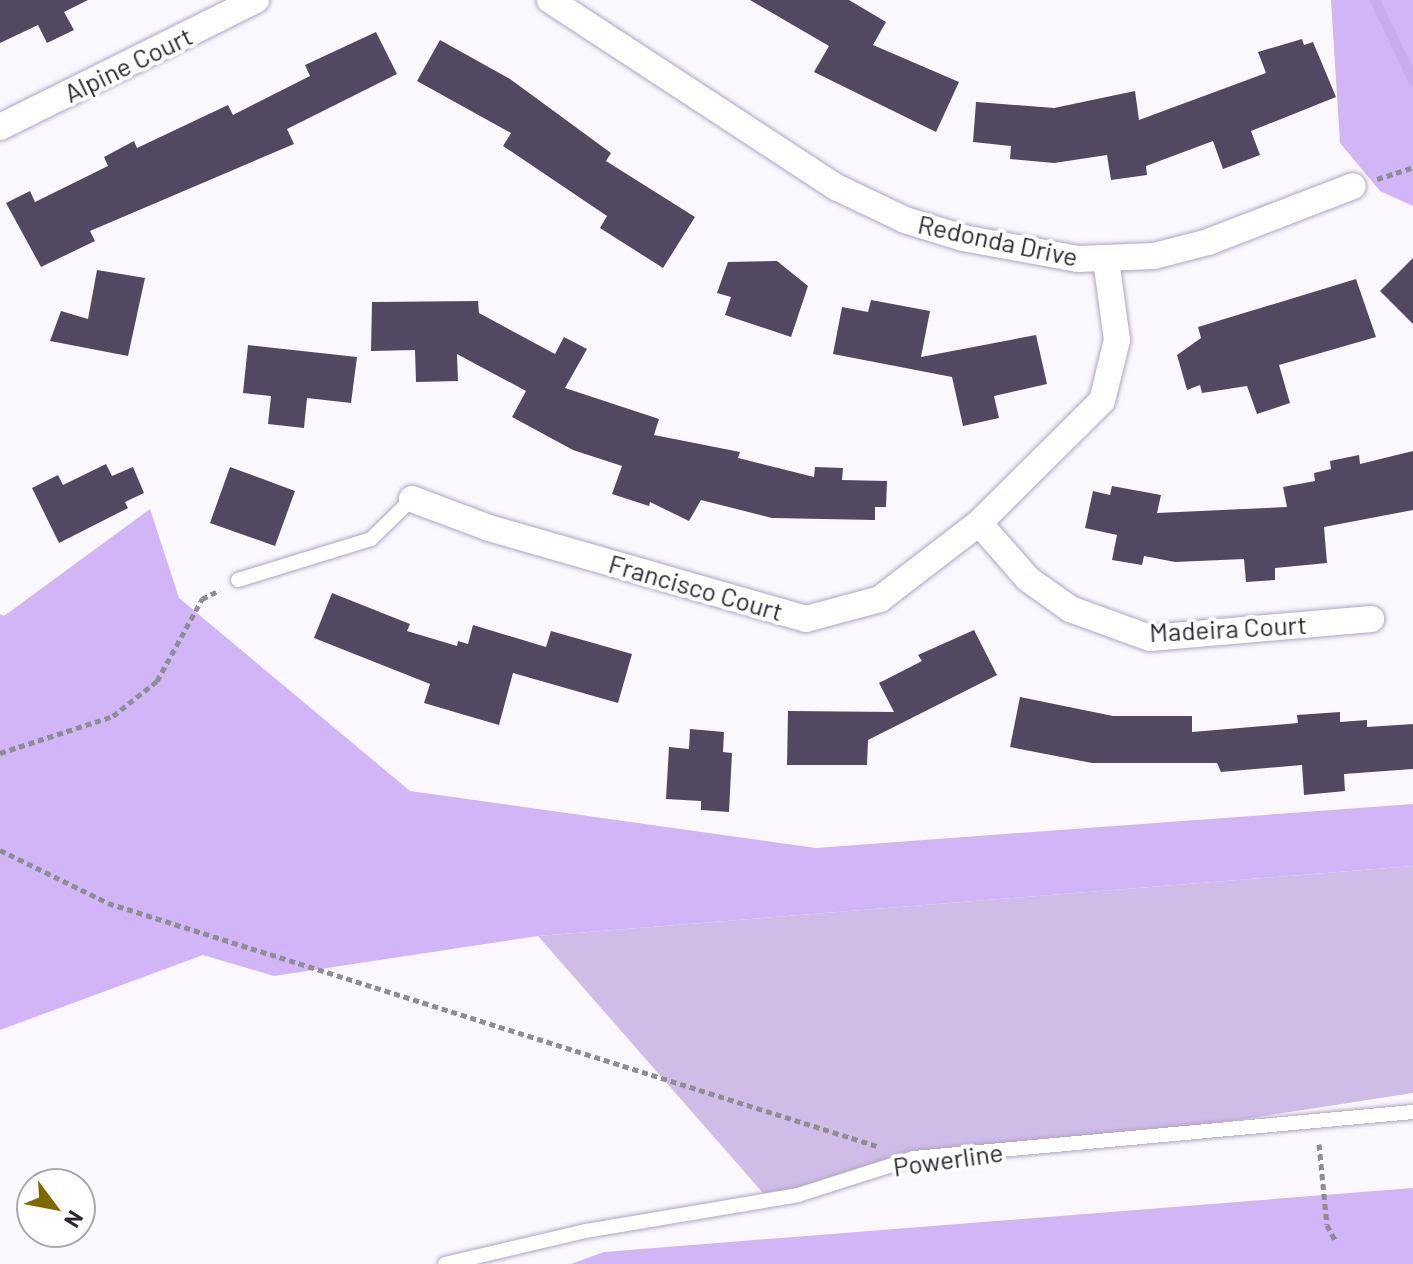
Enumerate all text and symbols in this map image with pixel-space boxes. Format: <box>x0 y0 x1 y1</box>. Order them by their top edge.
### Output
street label: Alpine Court <box>59 20 197 108</box>
street label: Redonda Drive <box>915 208 1081 272</box>
street label: Francisco Court <box>605 547 787 627</box>
street label: Madeira Court <box>1148 608 1308 648</box>
street label: Powerline <box>891 1136 1005 1182</box>
north arrow <box>16 1168 96 1248</box>
text: N <box>60 1207 90 1233</box>

